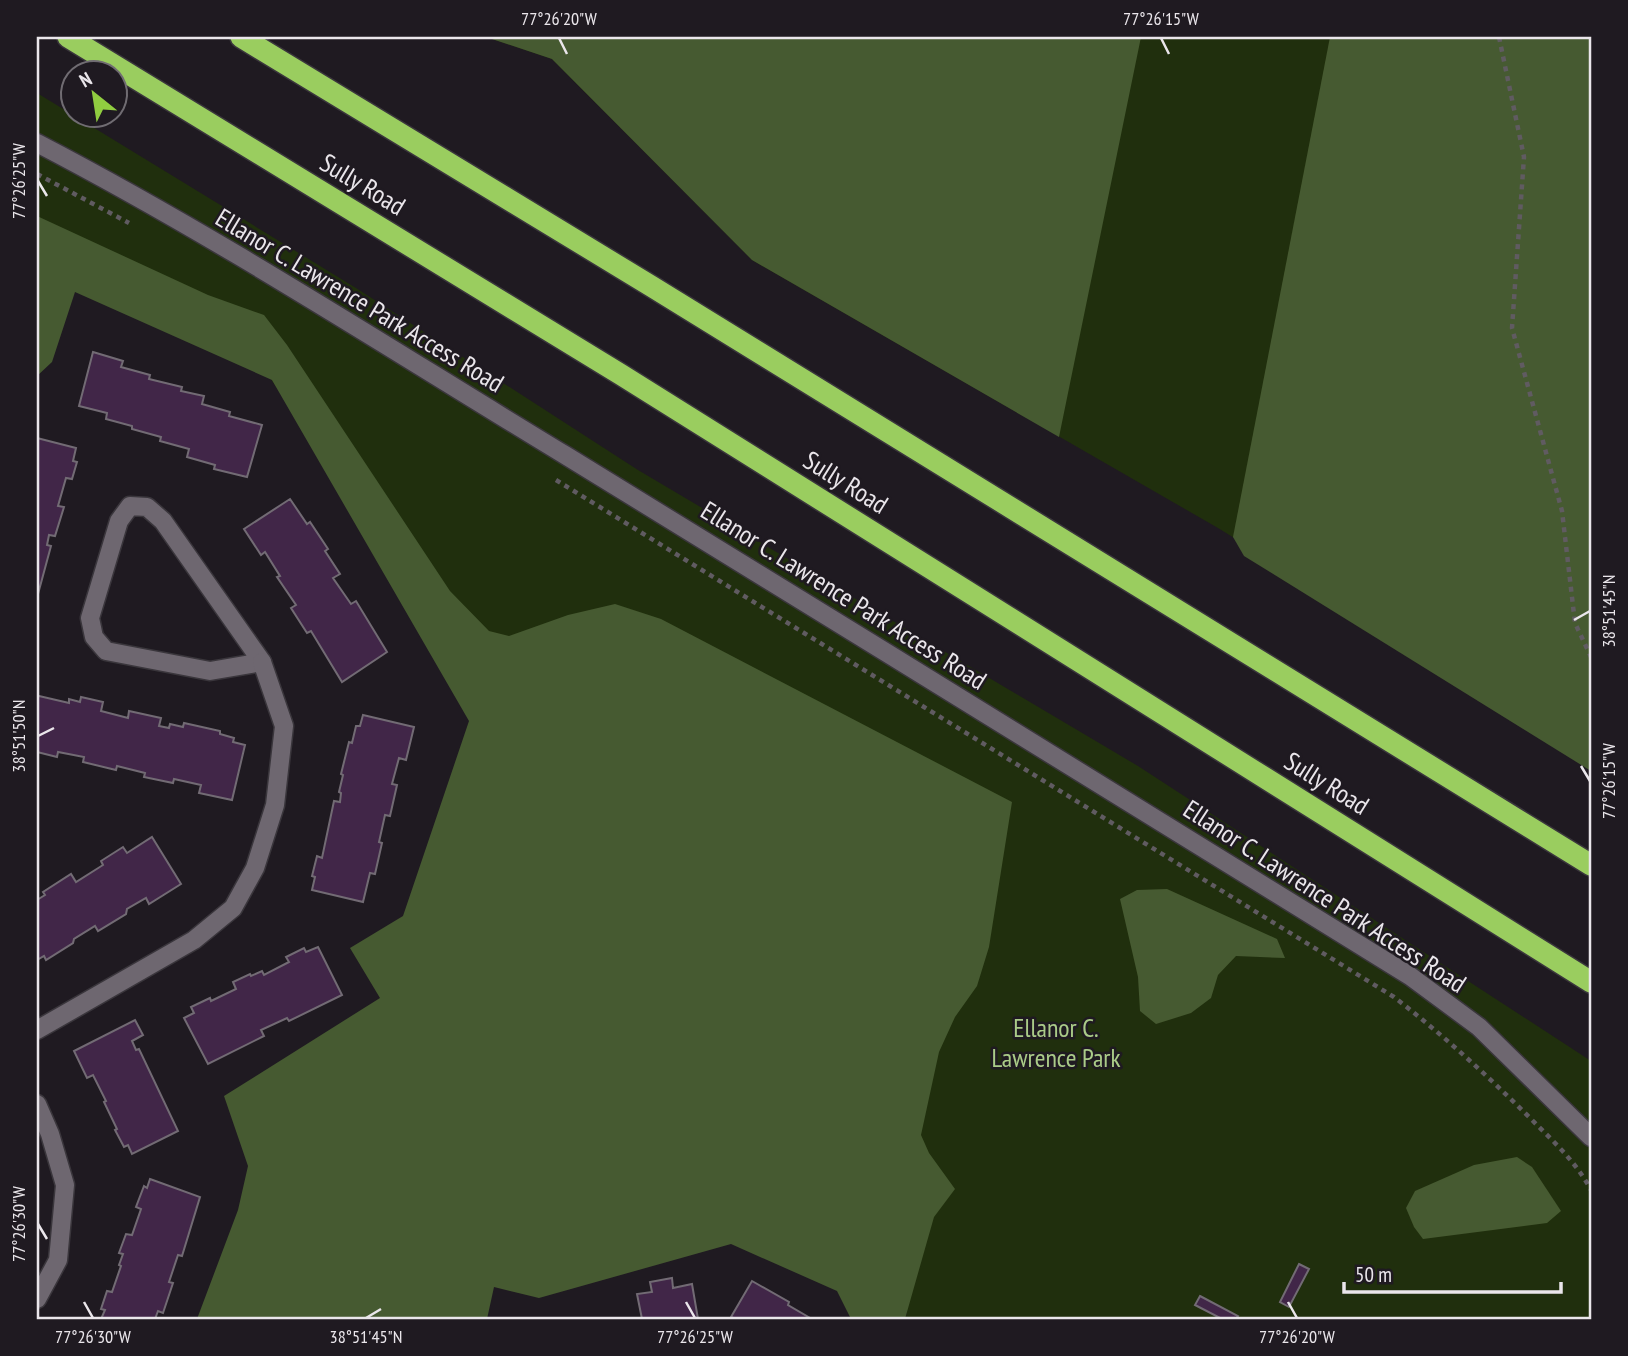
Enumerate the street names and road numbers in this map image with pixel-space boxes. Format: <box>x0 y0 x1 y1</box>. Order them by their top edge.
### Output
street label: Sully Road <box>314 146 412 222</box>
street label: Ellanor C. Lawrence Park Access Road <box>210 201 510 399</box>
street label: Sully Road <box>798 443 894 521</box>
street label: Ellanor C. Lawrence Park Access Road <box>695 493 993 697</box>
street label: Sully Road <box>1279 744 1375 822</box>
street label: Ellanor C. Lawrence Park Access Road <box>1177 792 1473 1000</box>

